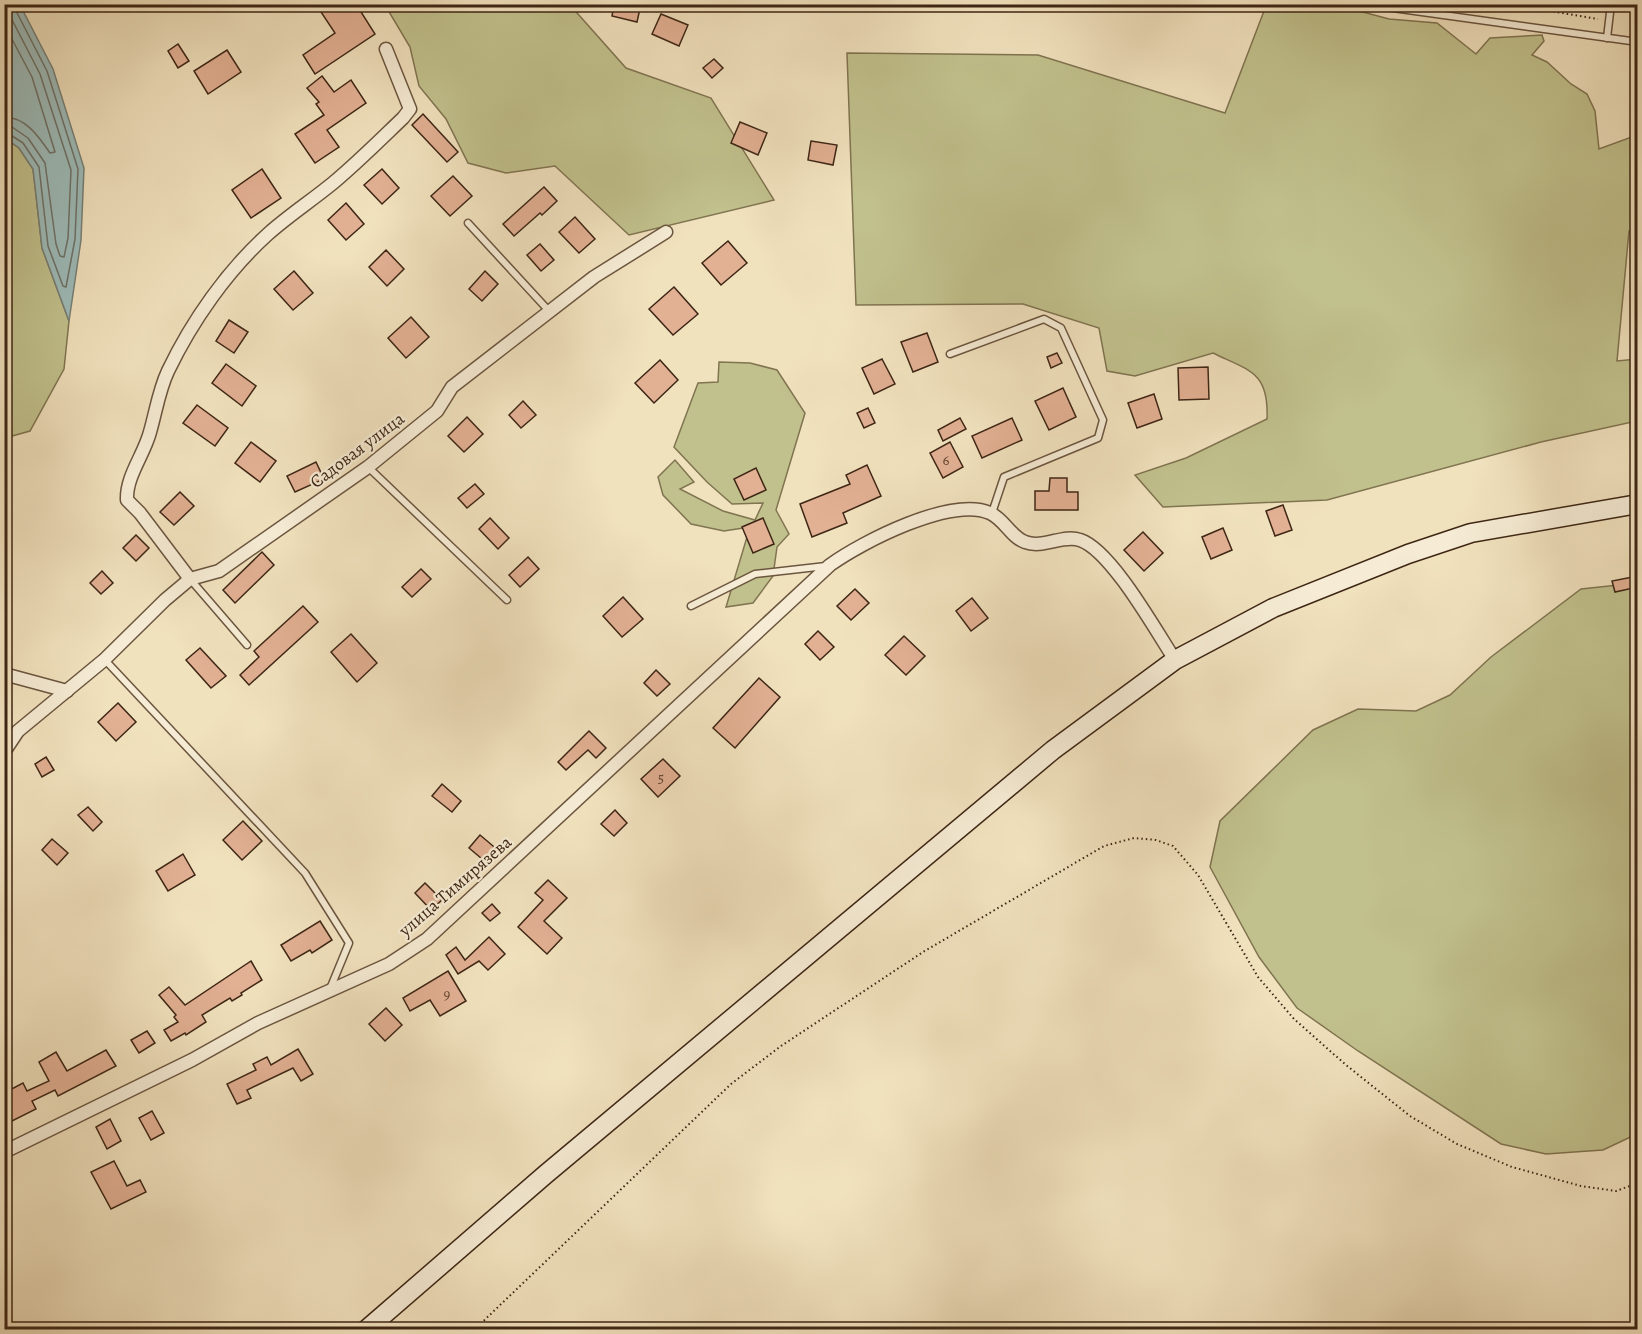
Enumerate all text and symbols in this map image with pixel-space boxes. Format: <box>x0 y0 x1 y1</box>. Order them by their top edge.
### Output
street label: Садовая улица <box>305 406 410 493</box>
house number: 6 <box>943 450 950 470</box>
house number: 5 <box>658 768 664 788</box>
street label: улица Тимирязева <box>393 830 517 942</box>
house number: 9 <box>444 984 451 1004</box>

